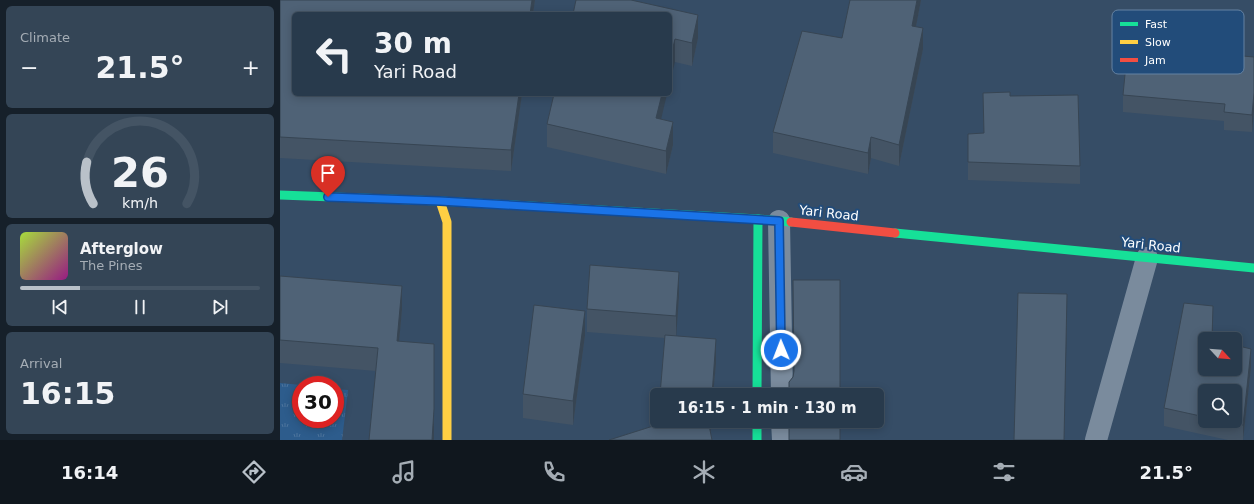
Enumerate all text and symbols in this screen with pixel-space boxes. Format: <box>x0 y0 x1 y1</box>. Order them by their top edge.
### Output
legend <box>1112 10 1244 74</box>
text: Fast <box>1145 18 1168 31</box>
text: 30 m <box>374 27 452 60</box>
icon: left <box>308 28 360 80</box>
text: Climate <box>20 30 70 45</box>
text: Slow <box>1145 36 1171 49</box>
text: 21.5° <box>95 50 185 85</box>
text: Jam <box>1144 54 1166 67</box>
text: − <box>20 55 38 80</box>
text: + <box>242 55 260 80</box>
text: Yari Road <box>374 61 457 82</box>
text: 26 <box>111 148 169 197</box>
pin <box>311 156 345 197</box>
icon: arrive <box>317 162 339 184</box>
text: km/h <box>122 195 158 211</box>
street label: Yari Road <box>797 202 860 224</box>
street label: Yari Road <box>1119 234 1182 256</box>
text: Afterglow <box>80 240 163 258</box>
text: The Pines <box>80 258 143 273</box>
icon: previous <box>49 296 71 318</box>
icon: pause <box>129 296 151 318</box>
icon: next <box>209 296 231 318</box>
position arrow <box>760 329 802 371</box>
north arrow <box>1198 332 1242 376</box>
map controls <box>1198 332 1242 428</box>
text: Arrival <box>20 356 62 371</box>
text: 16:15 <box>20 376 116 411</box>
speed limit sign: 30 <box>292 376 344 428</box>
button: search <box>1198 384 1242 428</box>
text: 16:15 · 1 min · 130 m <box>677 399 857 417</box>
icon: directions <box>240 458 268 486</box>
icon: music <box>390 458 418 486</box>
icon: phone <box>540 458 568 486</box>
icon: climate <box>690 458 718 486</box>
icon: car <box>840 458 868 486</box>
icon: filters <box>990 458 1018 486</box>
text: 16:14 <box>61 462 118 483</box>
text: 21.5° <box>1140 462 1193 483</box>

